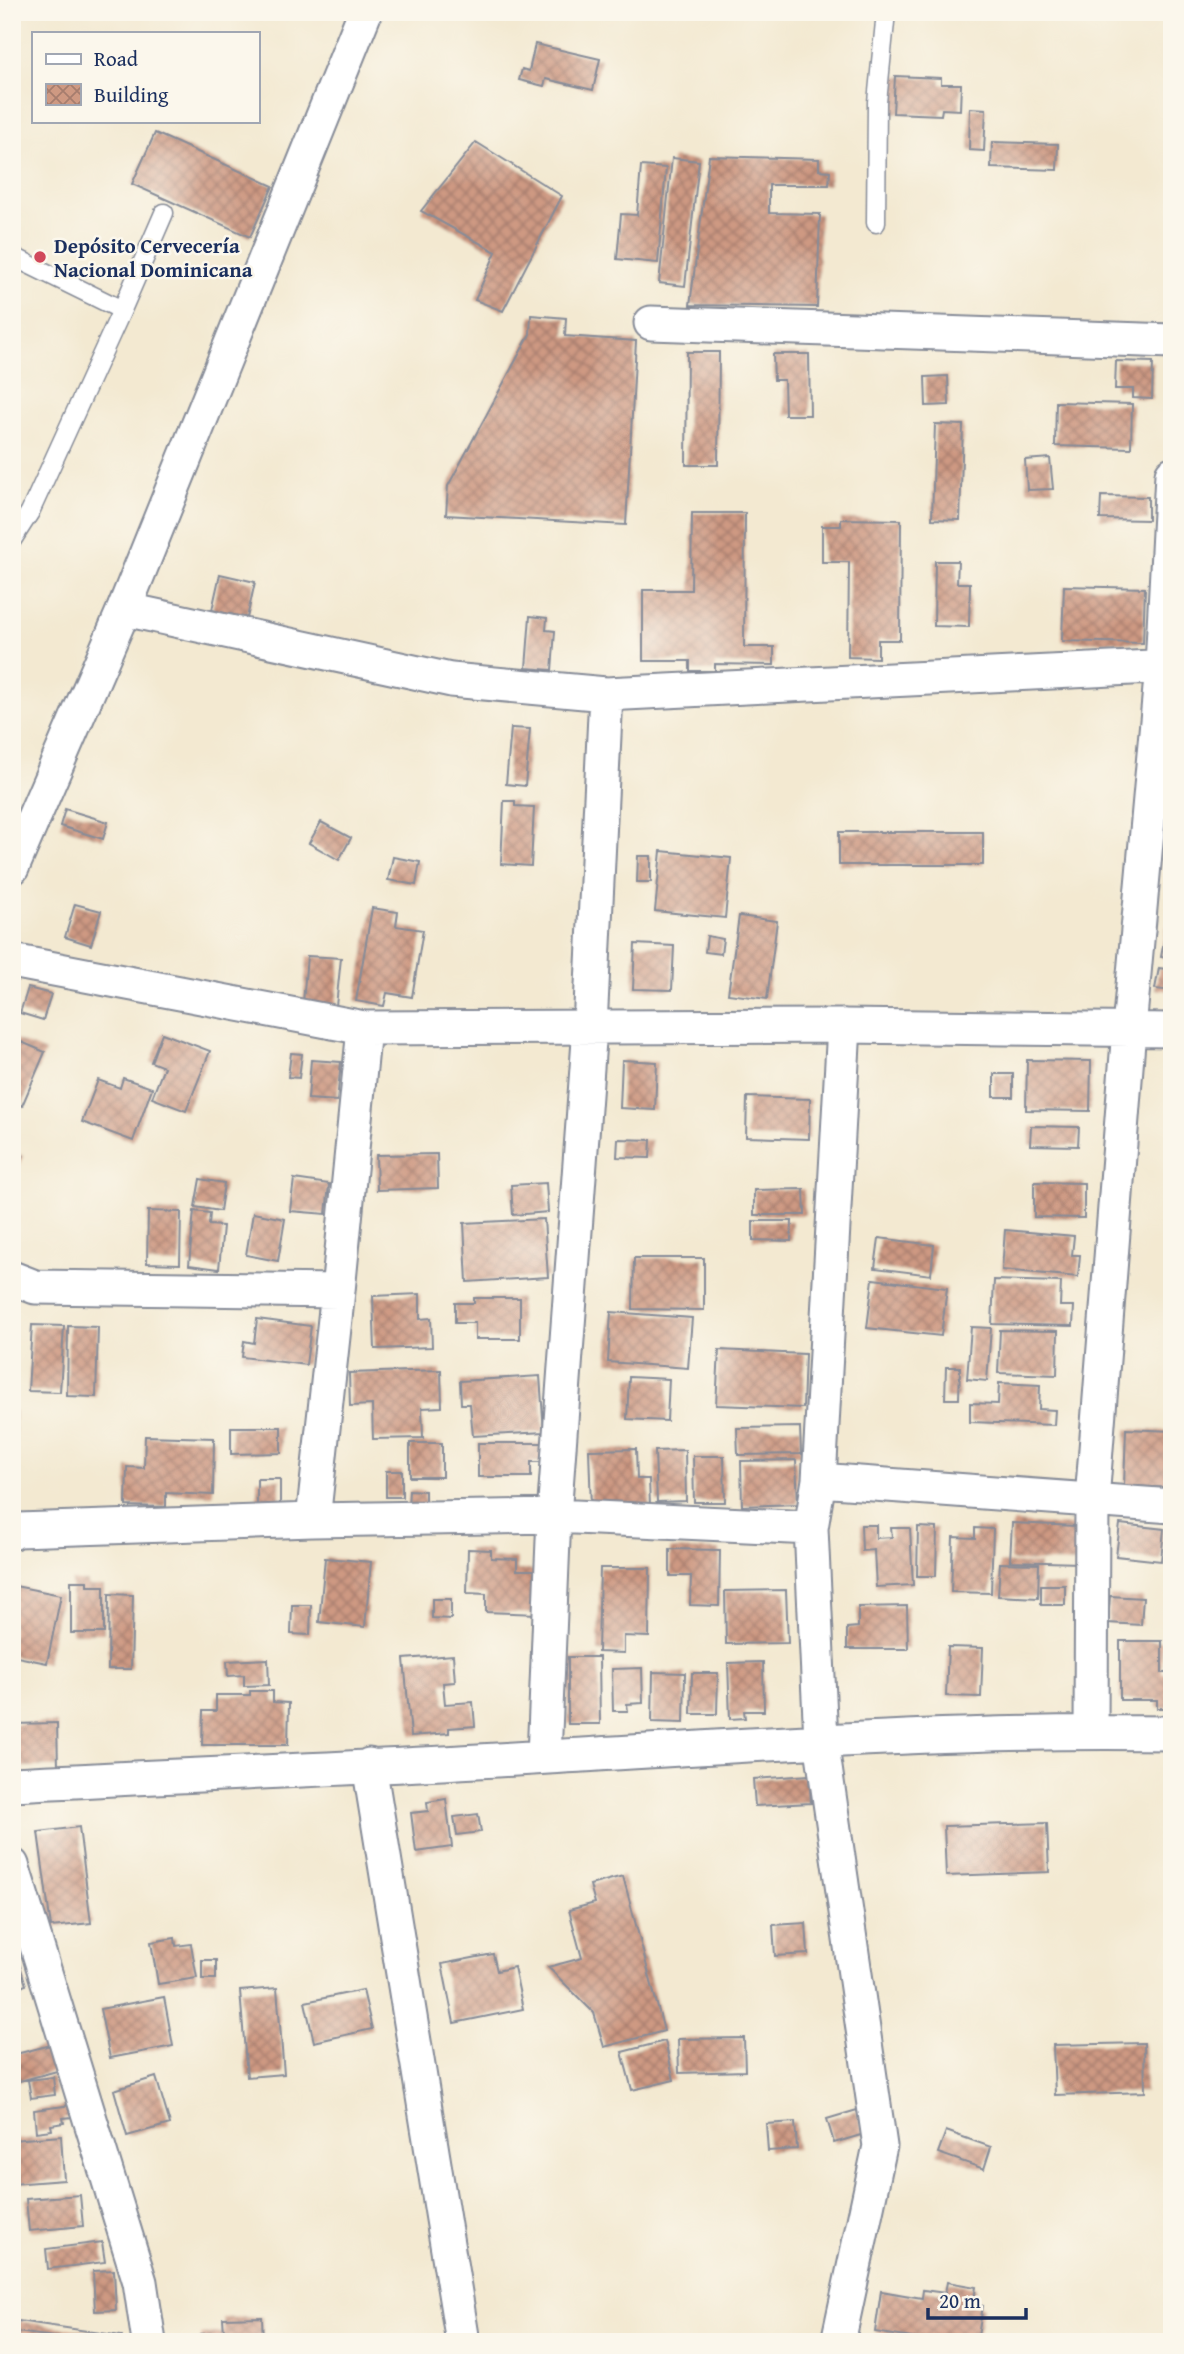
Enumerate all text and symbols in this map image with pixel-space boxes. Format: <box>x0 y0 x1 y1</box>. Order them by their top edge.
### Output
legend <box>32 32 259 122</box>
text: Road <box>94 43 139 74</box>
text: Building <box>94 79 169 110</box>
place label: Depósito Cervecería Nacional Dominicana <box>54 230 253 285</box>
marker: Depósito Cervecería Nacional Dominicana <box>32 249 48 265</box>
scale bar <box>928 2277 1026 2321</box>
text: 20 m <box>939 2285 981 2316</box>

